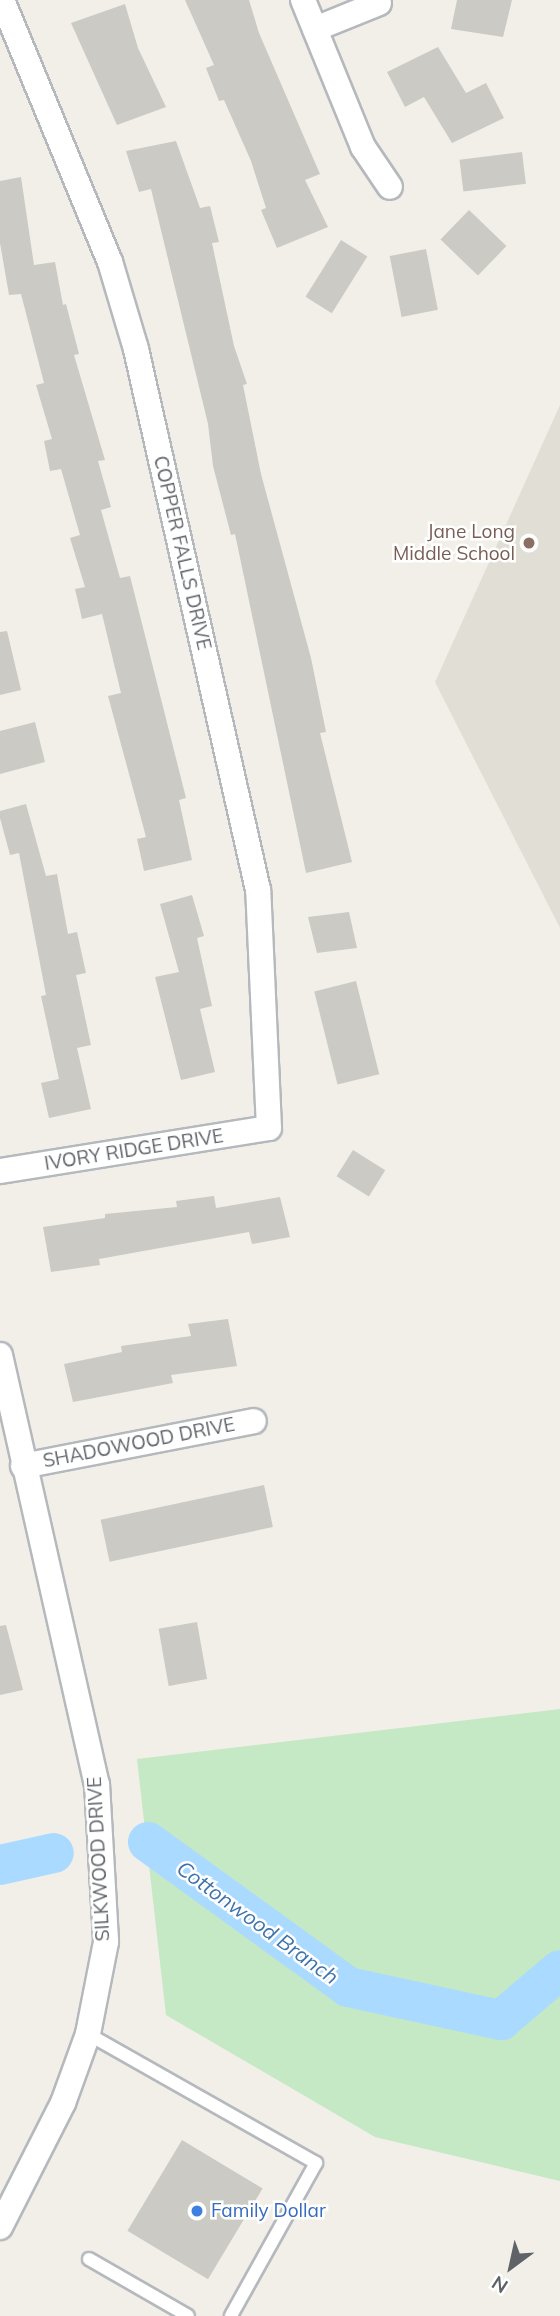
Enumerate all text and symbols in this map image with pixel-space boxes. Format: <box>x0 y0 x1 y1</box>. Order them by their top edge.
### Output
street label: COPPER FALLS DRIVE <box>149 454 215 652</box>
place label: Jane Long Middle School <box>393 521 515 565</box>
marker: Jane Long Middle School <box>521 535 537 551</box>
street label: IVORY RIDGE DRIVE <box>43 1125 225 1175</box>
street label: SHADOWOOD DRIVE <box>41 1413 237 1473</box>
street label: SILKWOOD DRIVE <box>83 1776 115 1942</box>
water label: Cottonwood Branch <box>172 1855 344 1989</box>
place label: Family Dollar <box>211 2200 326 2222</box>
marker: Family Dollar <box>189 2203 205 2219</box>
north arrow <box>476 2232 546 2302</box>
text: N <box>487 2271 512 2299</box>

